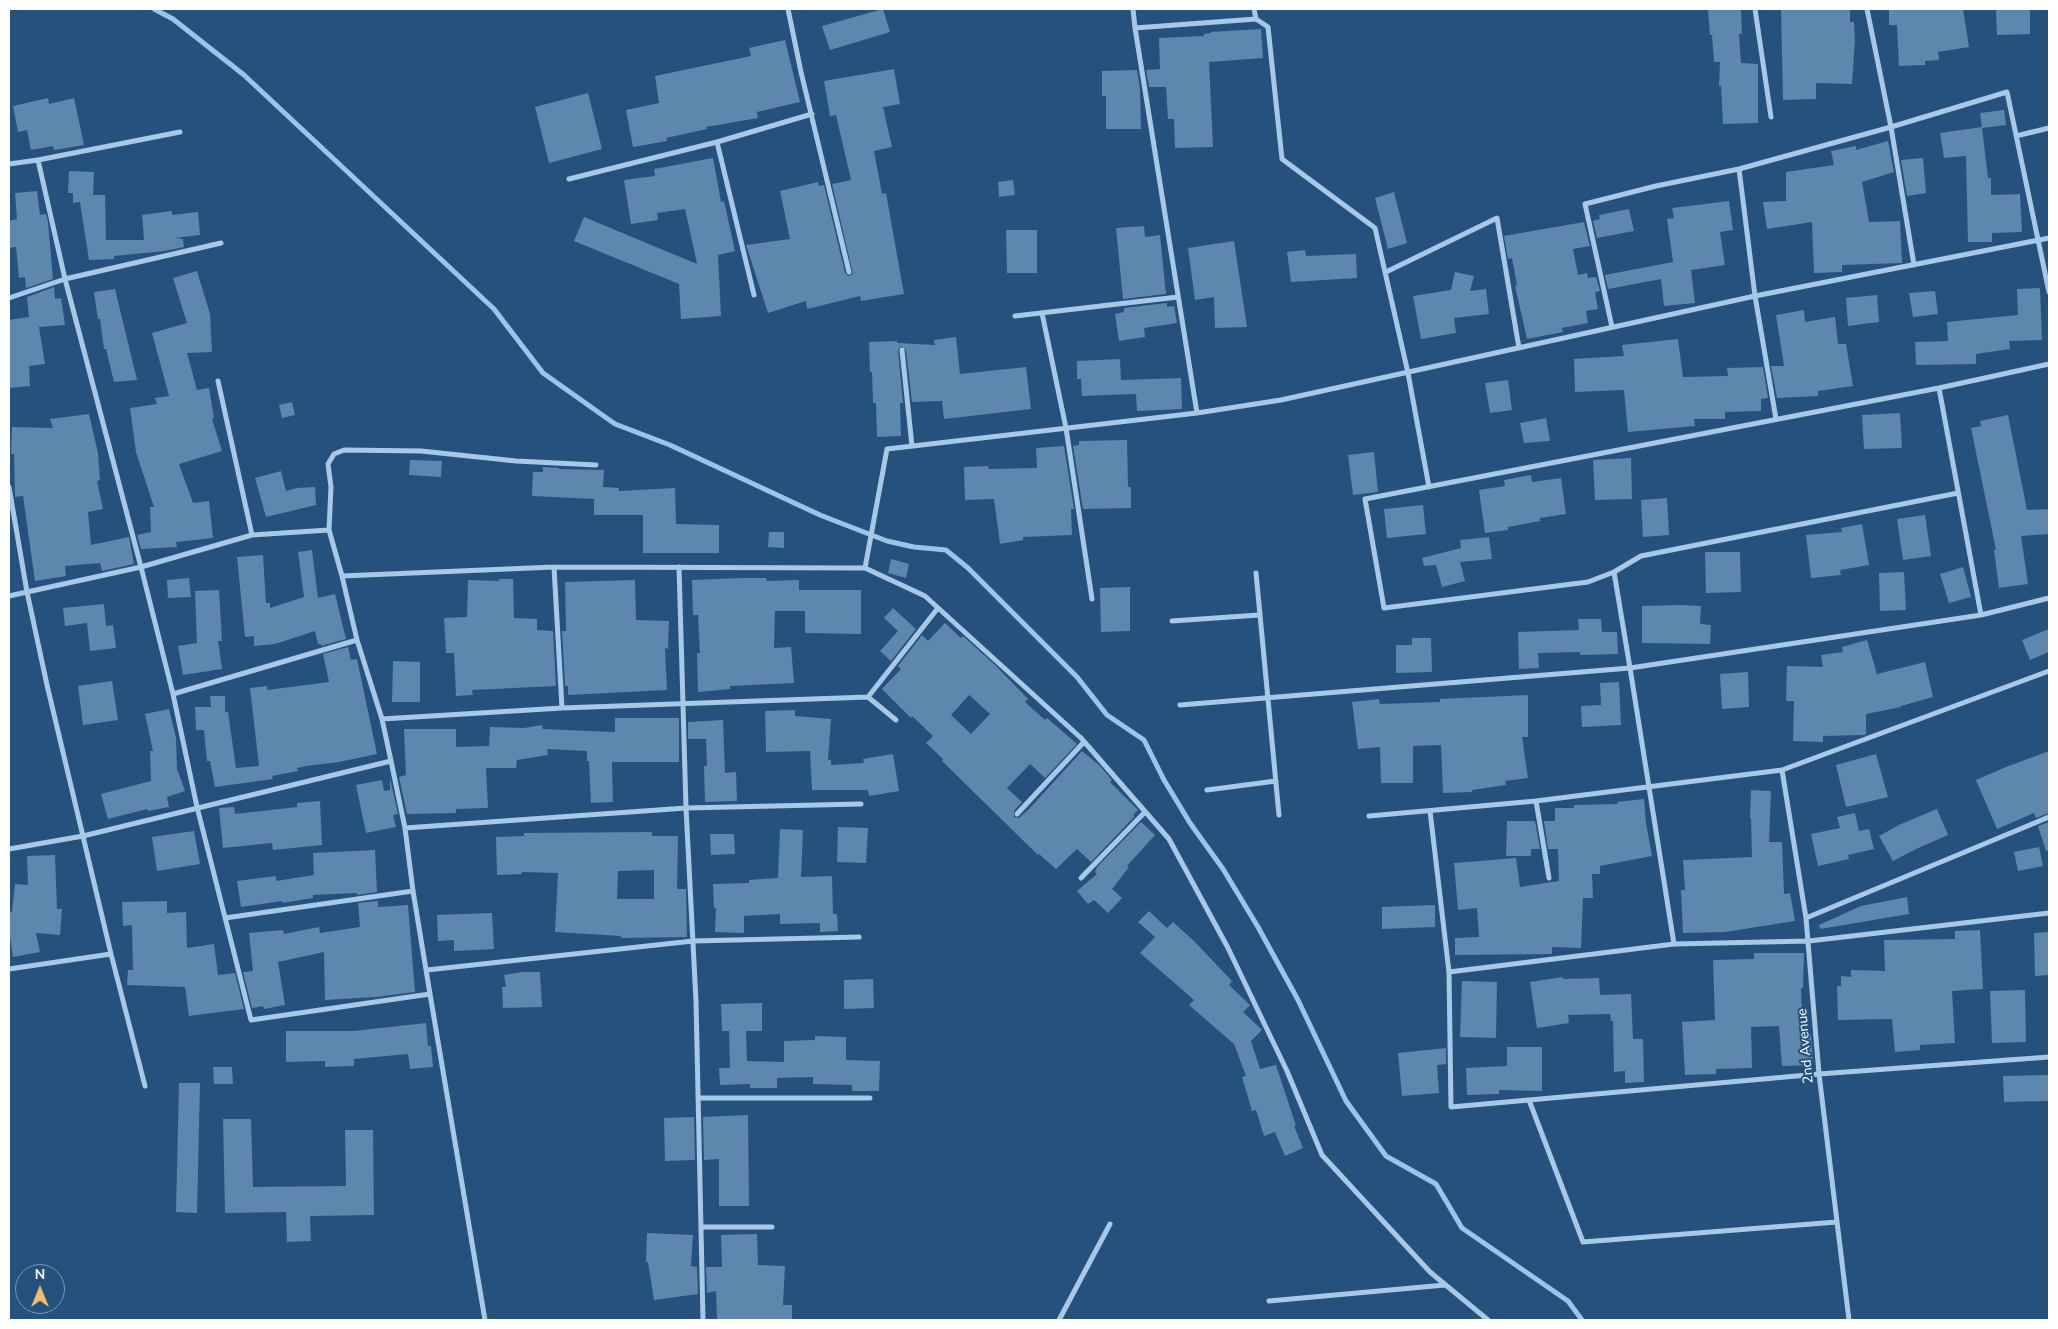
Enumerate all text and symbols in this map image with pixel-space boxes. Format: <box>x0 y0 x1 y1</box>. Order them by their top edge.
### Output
street label: 2nd Avenue <box>1794 1008 1818 1084</box>
north arrow <box>15 1264 65 1314</box>
text: N <box>35 1265 45 1284</box>

